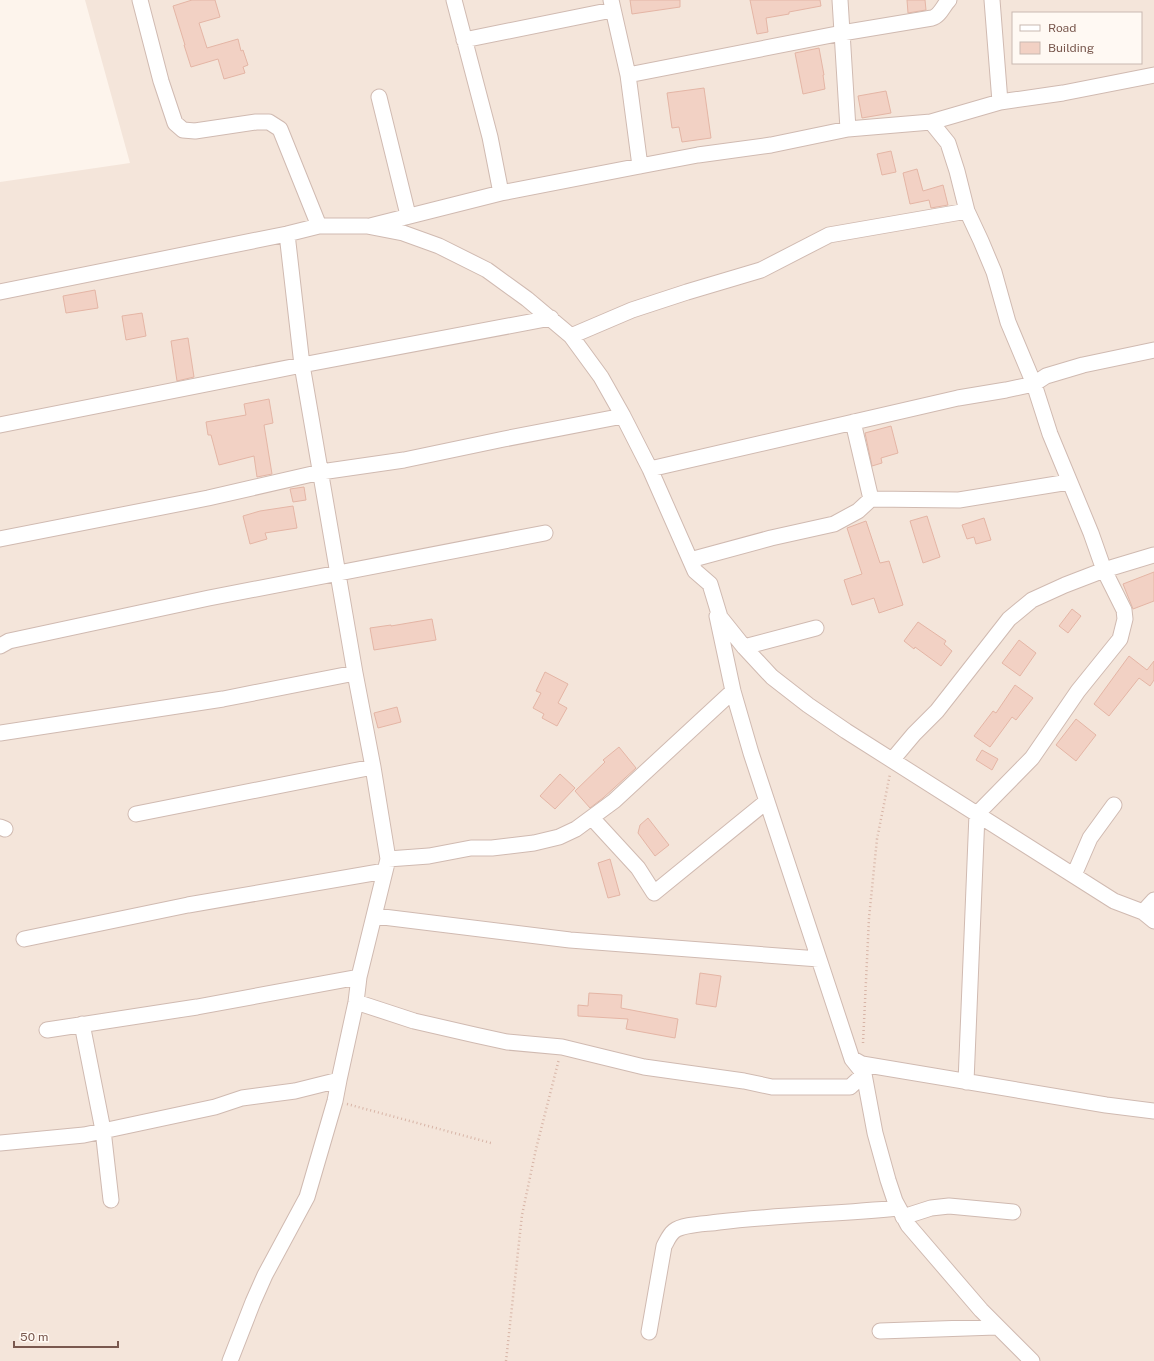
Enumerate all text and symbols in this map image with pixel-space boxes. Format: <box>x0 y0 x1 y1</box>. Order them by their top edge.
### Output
legend <box>1012 12 1142 64</box>
text: Road <box>1048 21 1076 35</box>
text: Building <box>1048 41 1094 55</box>
scale bar <box>14 1323 118 1349</box>
text: 50 m <box>20 1330 48 1344</box>

